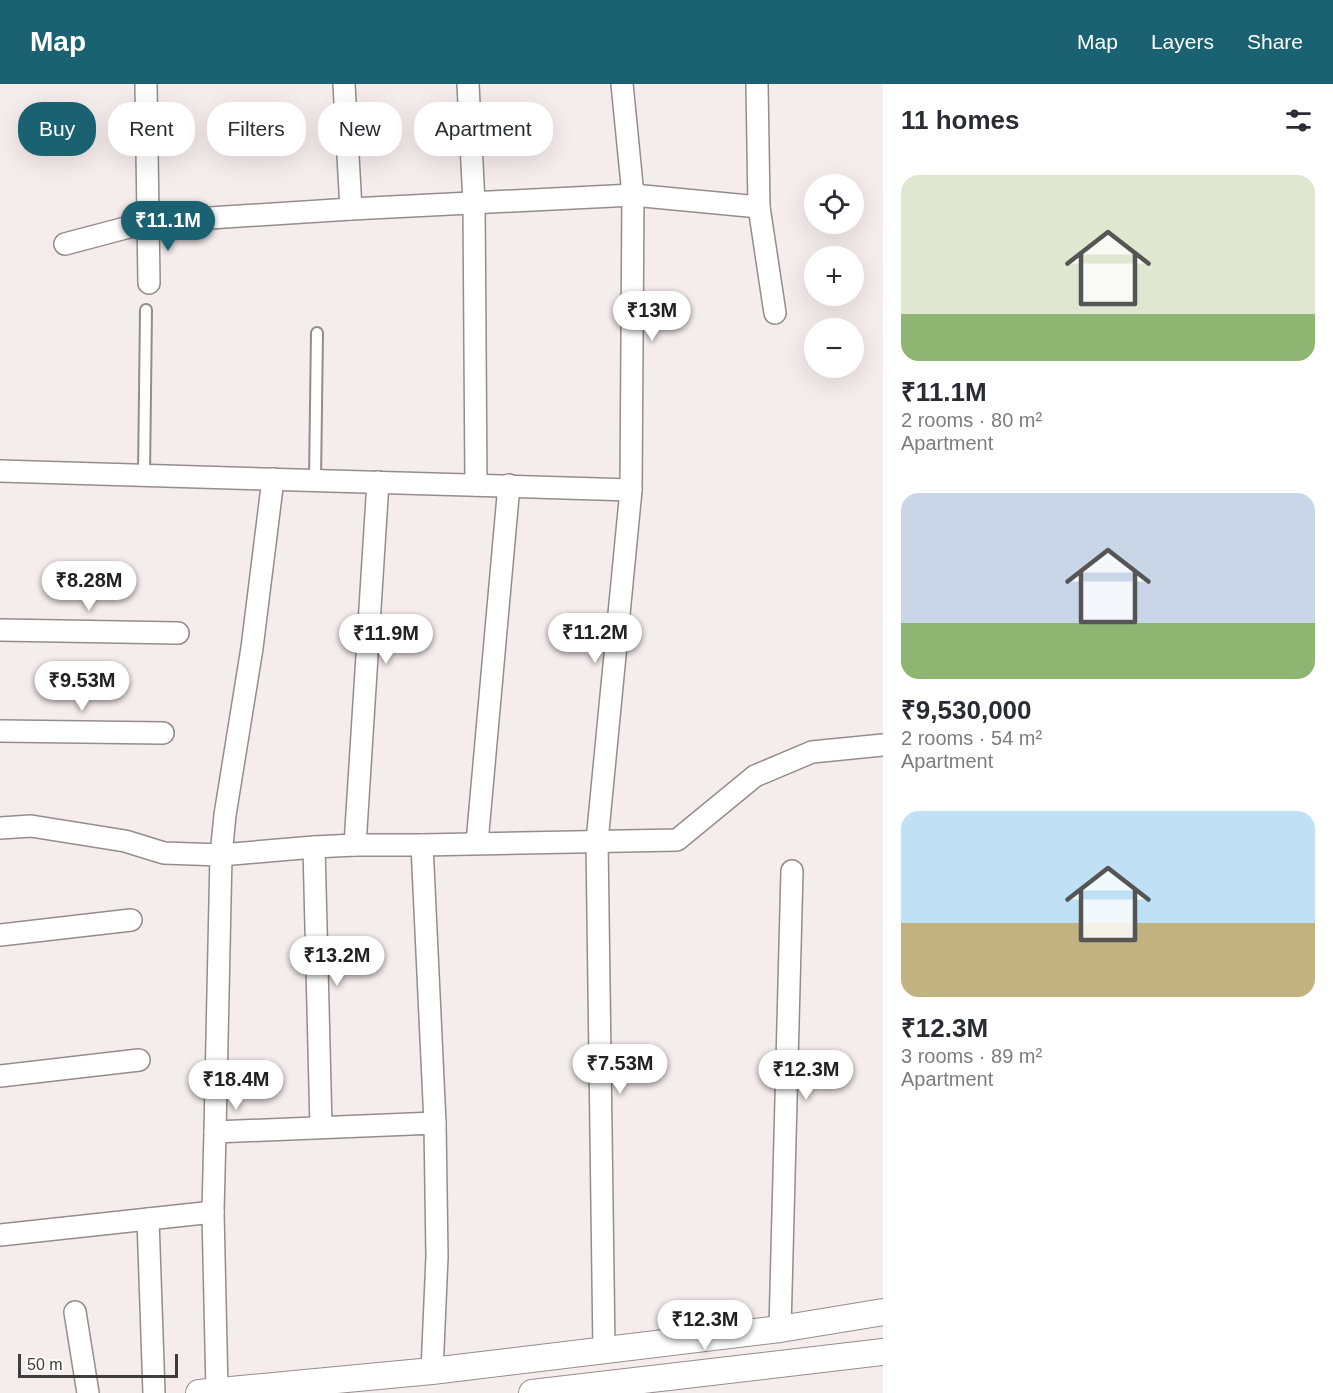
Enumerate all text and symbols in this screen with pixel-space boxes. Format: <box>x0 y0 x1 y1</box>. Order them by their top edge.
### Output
text: Map <box>30 26 86 57</box>
text: Map <box>1077 30 1118 53</box>
text: Layers <box>1151 30 1214 53</box>
text: Share <box>1247 30 1303 53</box>
chip: Buy <box>18 102 96 156</box>
chip: Rent <box>108 102 195 156</box>
chip: Filters <box>207 102 306 156</box>
chip: New <box>318 102 402 156</box>
chip: Apartment <box>414 102 553 156</box>
icon: filters <box>1282 104 1315 137</box>
text: 11 homes <box>901 105 1020 135</box>
map controls <box>804 174 864 378</box>
button: locate <box>804 174 864 234</box>
pin: ₹11.1M <box>119 201 217 252</box>
text: ₹11.1M <box>135 209 201 231</box>
icon: home <box>1054 214 1162 322</box>
button: + <box>804 246 864 306</box>
pin: ₹13M <box>616 291 688 342</box>
text: ₹13M <box>627 299 677 321</box>
button: − <box>804 318 864 378</box>
text: ₹11.1M <box>901 377 987 407</box>
text: 2 rooms · 80 m² <box>901 409 1042 431</box>
text: Apartment <box>901 432 993 454</box>
icon: home <box>1054 532 1162 640</box>
pin: ₹8.28M <box>40 561 138 612</box>
text: ₹8.28M <box>55 569 123 591</box>
pin: ₹11.2M <box>546 613 644 664</box>
pin: ₹11.9M <box>337 614 435 665</box>
text: ₹11.2M <box>562 621 628 643</box>
text: ₹11.9M <box>353 622 419 644</box>
pin: ₹9.53M <box>33 661 131 712</box>
text: ₹9.53M <box>48 669 116 691</box>
text: ₹9,530,000 <box>901 695 1032 725</box>
text: 2 rooms · 54 m² <box>901 727 1042 749</box>
text: Apartment <box>901 750 993 772</box>
icon: home <box>1054 850 1162 958</box>
pin: ₹13.2M <box>288 936 386 987</box>
text: ₹13.2M <box>303 944 371 966</box>
text: ₹12.3M <box>901 1013 988 1043</box>
pin: ₹7.53M <box>571 1044 669 1095</box>
text: 3 rooms · 89 m² <box>901 1045 1042 1067</box>
pin: ₹12.3M <box>757 1050 855 1101</box>
text: ₹7.53M <box>586 1052 654 1074</box>
text: ₹12.3M <box>772 1058 840 1080</box>
pin: ₹18.4M <box>187 1060 285 1111</box>
text: ₹18.4M <box>202 1068 270 1090</box>
text: Apartment <box>901 1068 993 1090</box>
pin: ₹12.3M <box>656 1300 754 1351</box>
text: ₹12.3M <box>671 1308 739 1330</box>
scale bar <box>18 1351 178 1378</box>
text: 50 m <box>27 1356 63 1373</box>

